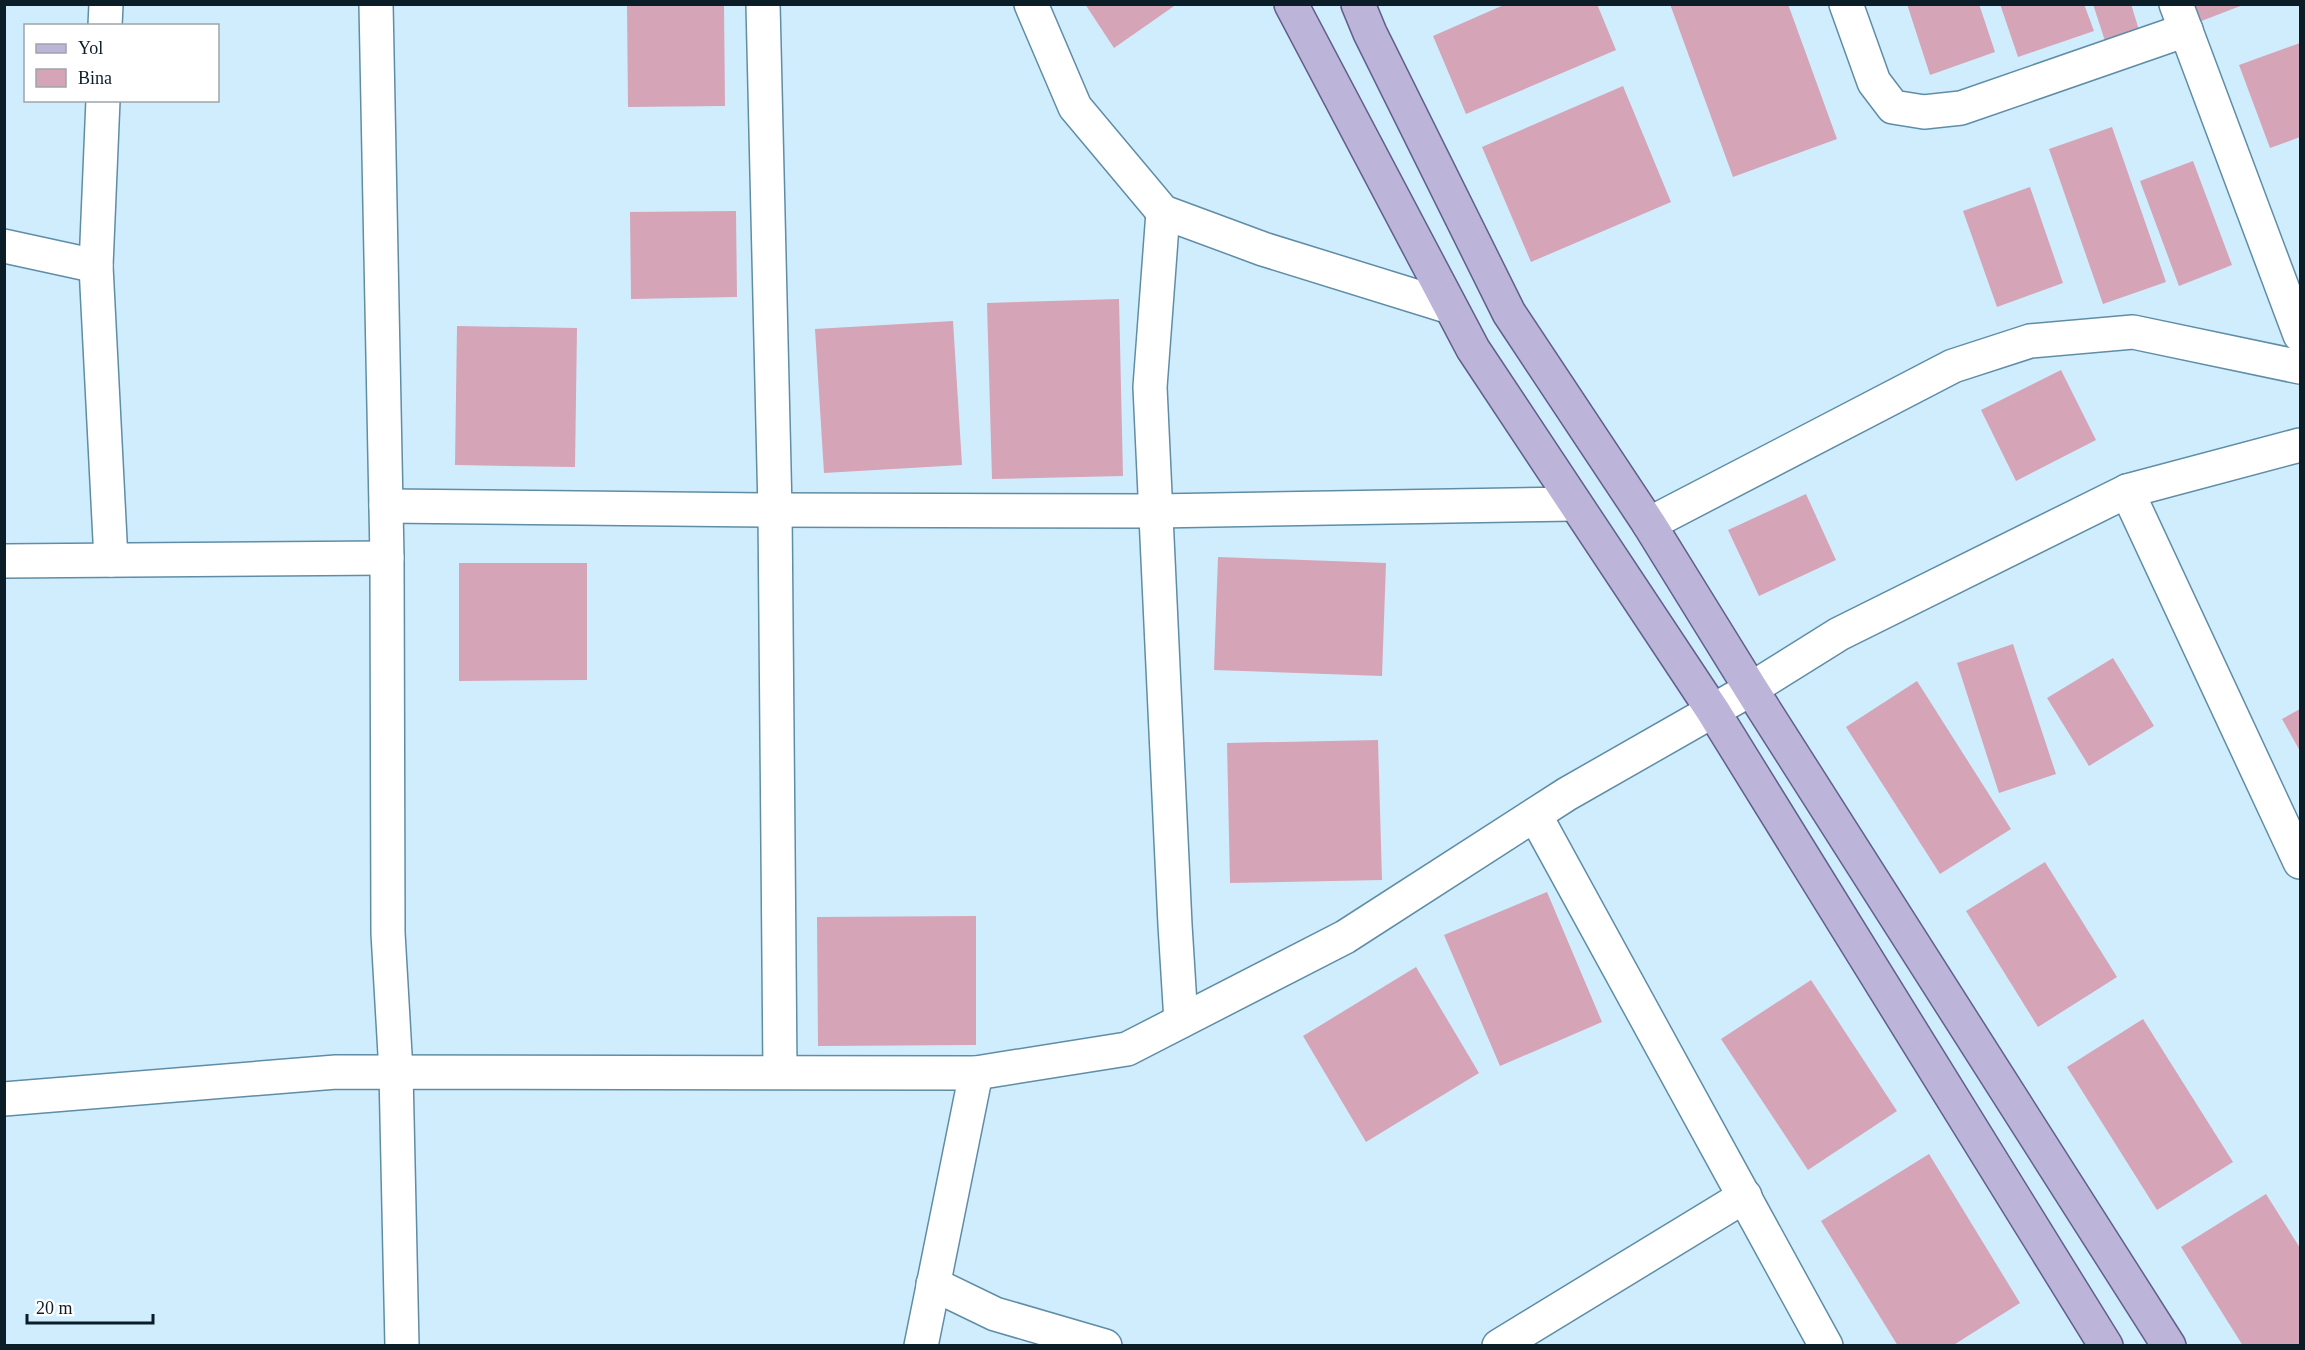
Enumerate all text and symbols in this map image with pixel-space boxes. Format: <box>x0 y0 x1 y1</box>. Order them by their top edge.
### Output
legend <box>24 24 219 102</box>
text: Yol <box>78 38 103 58</box>
text: Bina <box>78 68 112 88</box>
scale bar <box>27 1287 153 1325</box>
text: 20 m <box>36 1298 73 1318</box>

